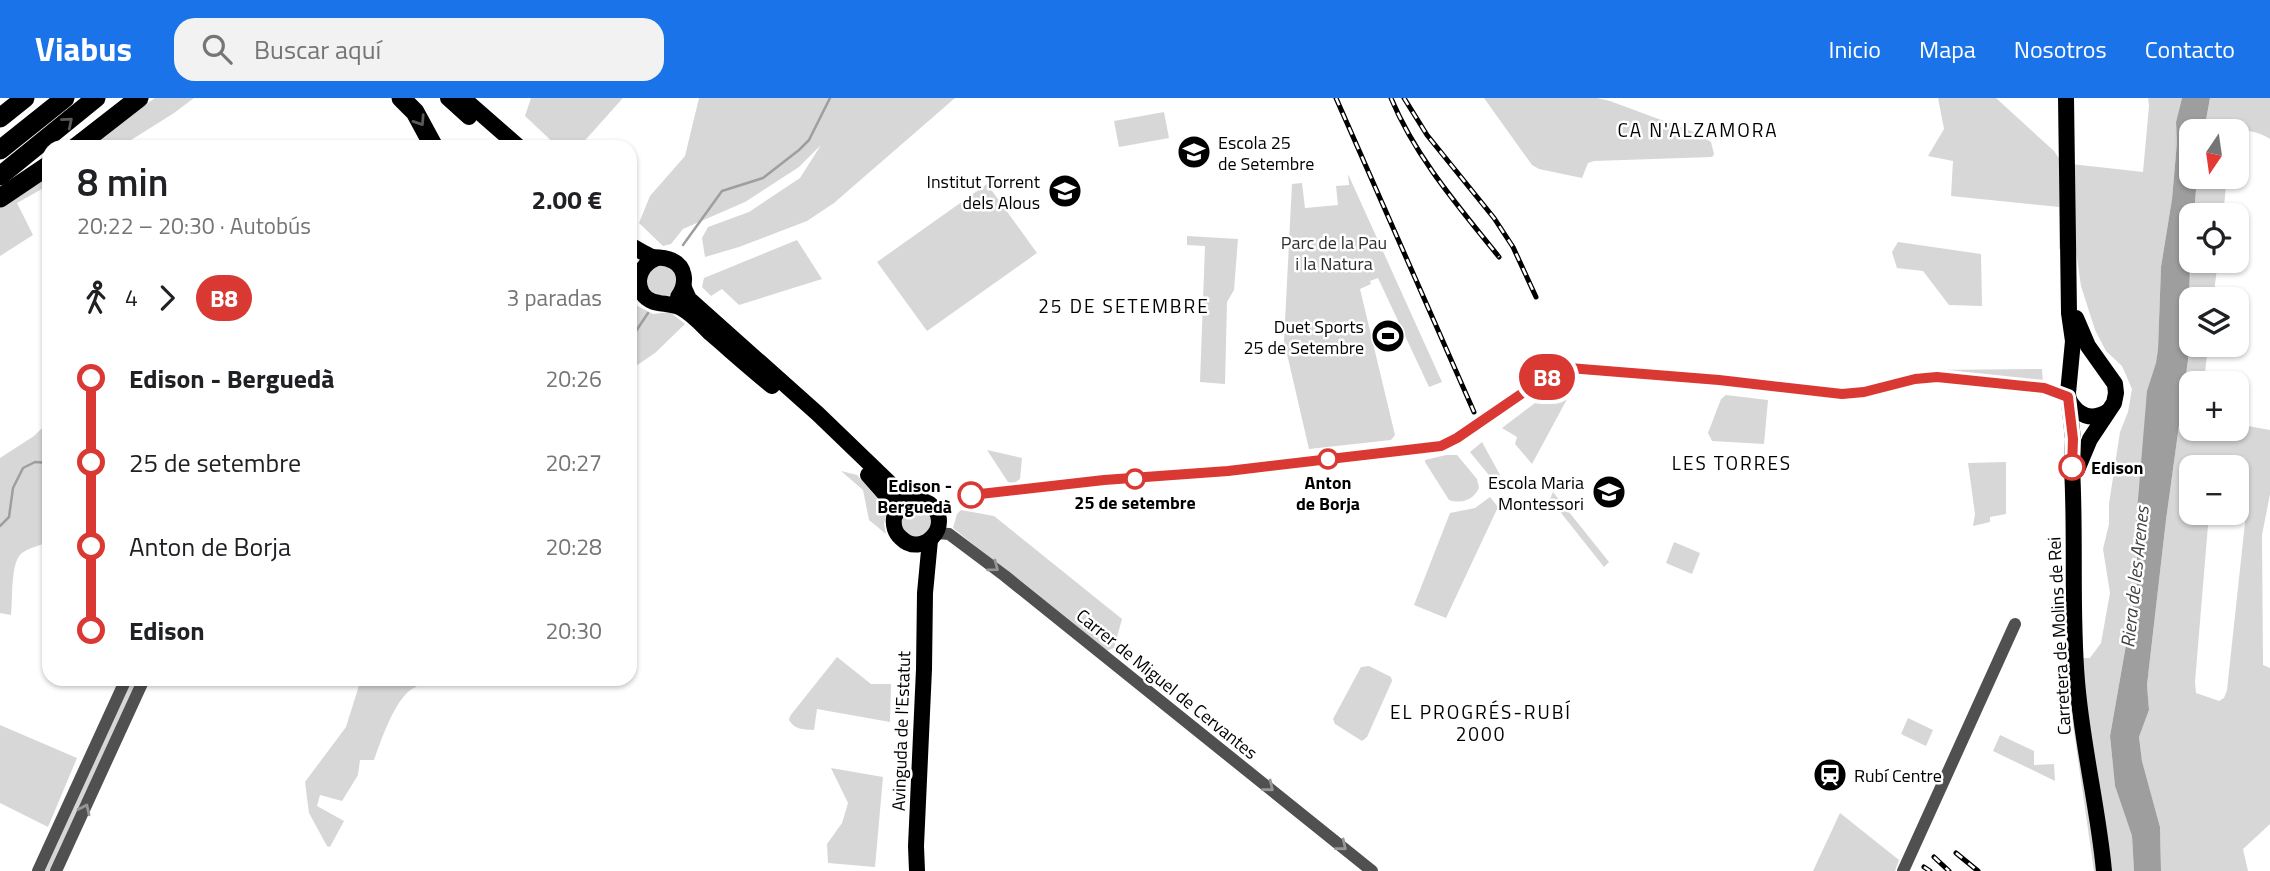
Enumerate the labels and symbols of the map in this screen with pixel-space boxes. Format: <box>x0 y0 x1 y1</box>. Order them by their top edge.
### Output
one-way arrow <box>412 113 425 126</box>
district label: CA N'ALZAMORA <box>1617 115 1779 144</box>
one-way arrow <box>59 118 72 130</box>
north arrow <box>2179 119 2249 189</box>
place label: Escola 25 de Setembre <box>1218 129 1314 177</box>
school or university icon: Escola 25 de Setembre <box>1175 133 1213 171</box>
place label: Institut Torrent dels Alous <box>926 168 1041 216</box>
school or university icon: Institut Torrent dels Alous <box>1046 172 1084 210</box>
park label: Parc de la Pau i la Natura <box>1281 229 1387 277</box>
district label: 25 DE SETEMBRE <box>1038 291 1210 320</box>
place label: Duet Sports 25 de Setembre <box>1243 313 1364 361</box>
sports icon: Duet Sports 25 de Setembre <box>1369 317 1407 355</box>
line badge: B8 <box>1516 354 1578 400</box>
district label: LES TORRES <box>1672 448 1792 477</box>
marker: Anton de Borja <box>1318 449 1338 469</box>
marker: Edison <box>2059 454 2085 480</box>
place label: Edison <box>2091 454 2143 481</box>
marker: 25 de setembre <box>1125 469 1145 489</box>
place label: Anton de Borja <box>1296 469 1360 517</box>
place label: Escola Maria Montessori <box>1488 469 1584 517</box>
place label: Edison - Berguedà <box>877 472 952 520</box>
school or university icon: Escola Maria Montessori <box>1590 473 1628 511</box>
marker: Edison - Berguedà <box>958 482 984 508</box>
place label: 25 de setembre <box>1074 489 1196 516</box>
water label: Riera de les Arenes <box>2112 503 2156 649</box>
street label: Carretera de Molins de Rei <box>2040 536 2078 736</box>
one-way arrow <box>986 559 999 571</box>
street label: Carrer de Miguel de Cervantes <box>1071 602 1263 766</box>
street label: Avinguda de l'Estatut <box>885 650 917 812</box>
district label: EL PROGRÉS-RUBÍ 2000 <box>1390 697 1572 748</box>
station icon: Rubí Centre <box>1811 756 1849 794</box>
place label: Rubí Centre <box>1854 762 1942 789</box>
one-way arrow <box>1261 779 1273 792</box>
one-way arrow <box>76 804 90 816</box>
one-way arrow <box>1333 838 1346 850</box>

